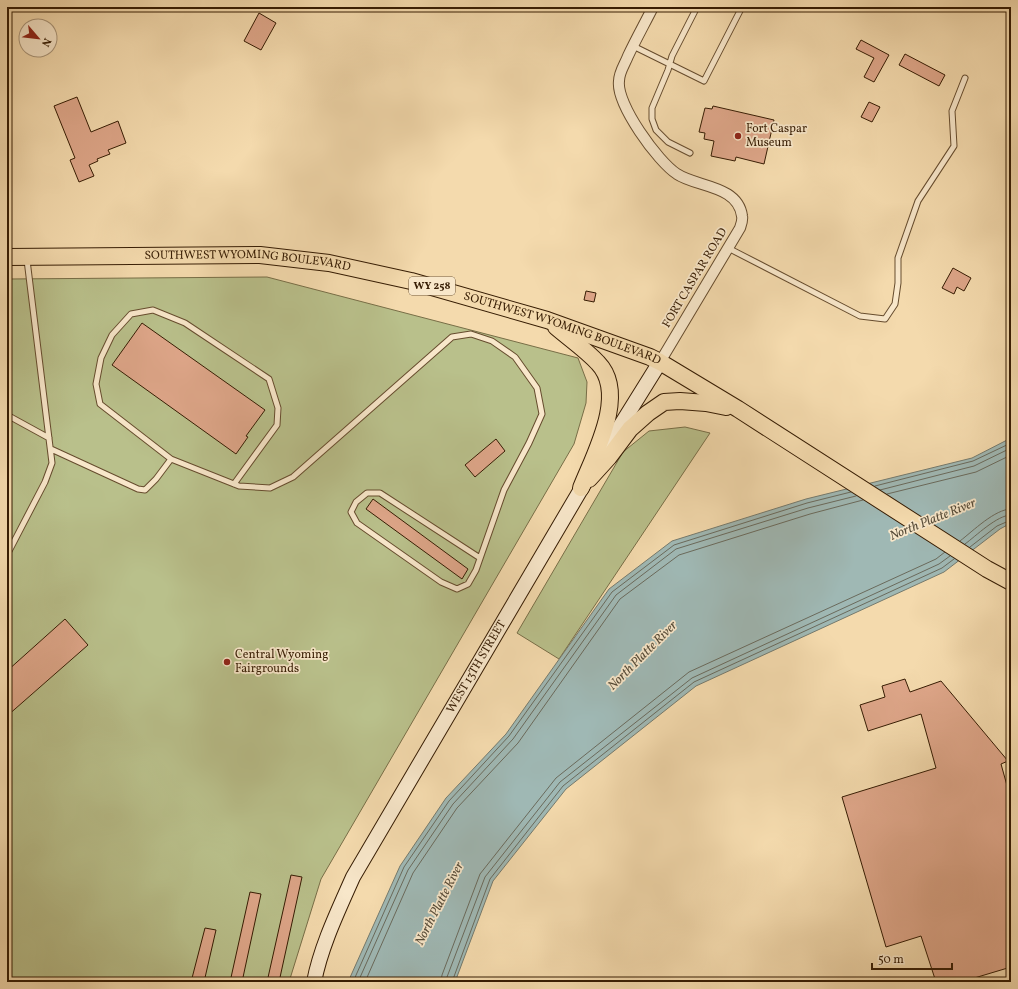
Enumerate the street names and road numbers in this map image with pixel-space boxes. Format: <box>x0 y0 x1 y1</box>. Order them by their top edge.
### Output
street label: FORT CASPAR ROAD <box>659 225 731 331</box>
street label: SOUTHWEST WYOMING BOULEVARD <box>144 247 352 276</box>
road number: WY 258 <box>409 277 455 295</box>
street label: SOUTHWEST WYOMING BOULEVARD <box>462 288 664 369</box>
street label: WEST 13TH STREET <box>443 618 510 716</box>

